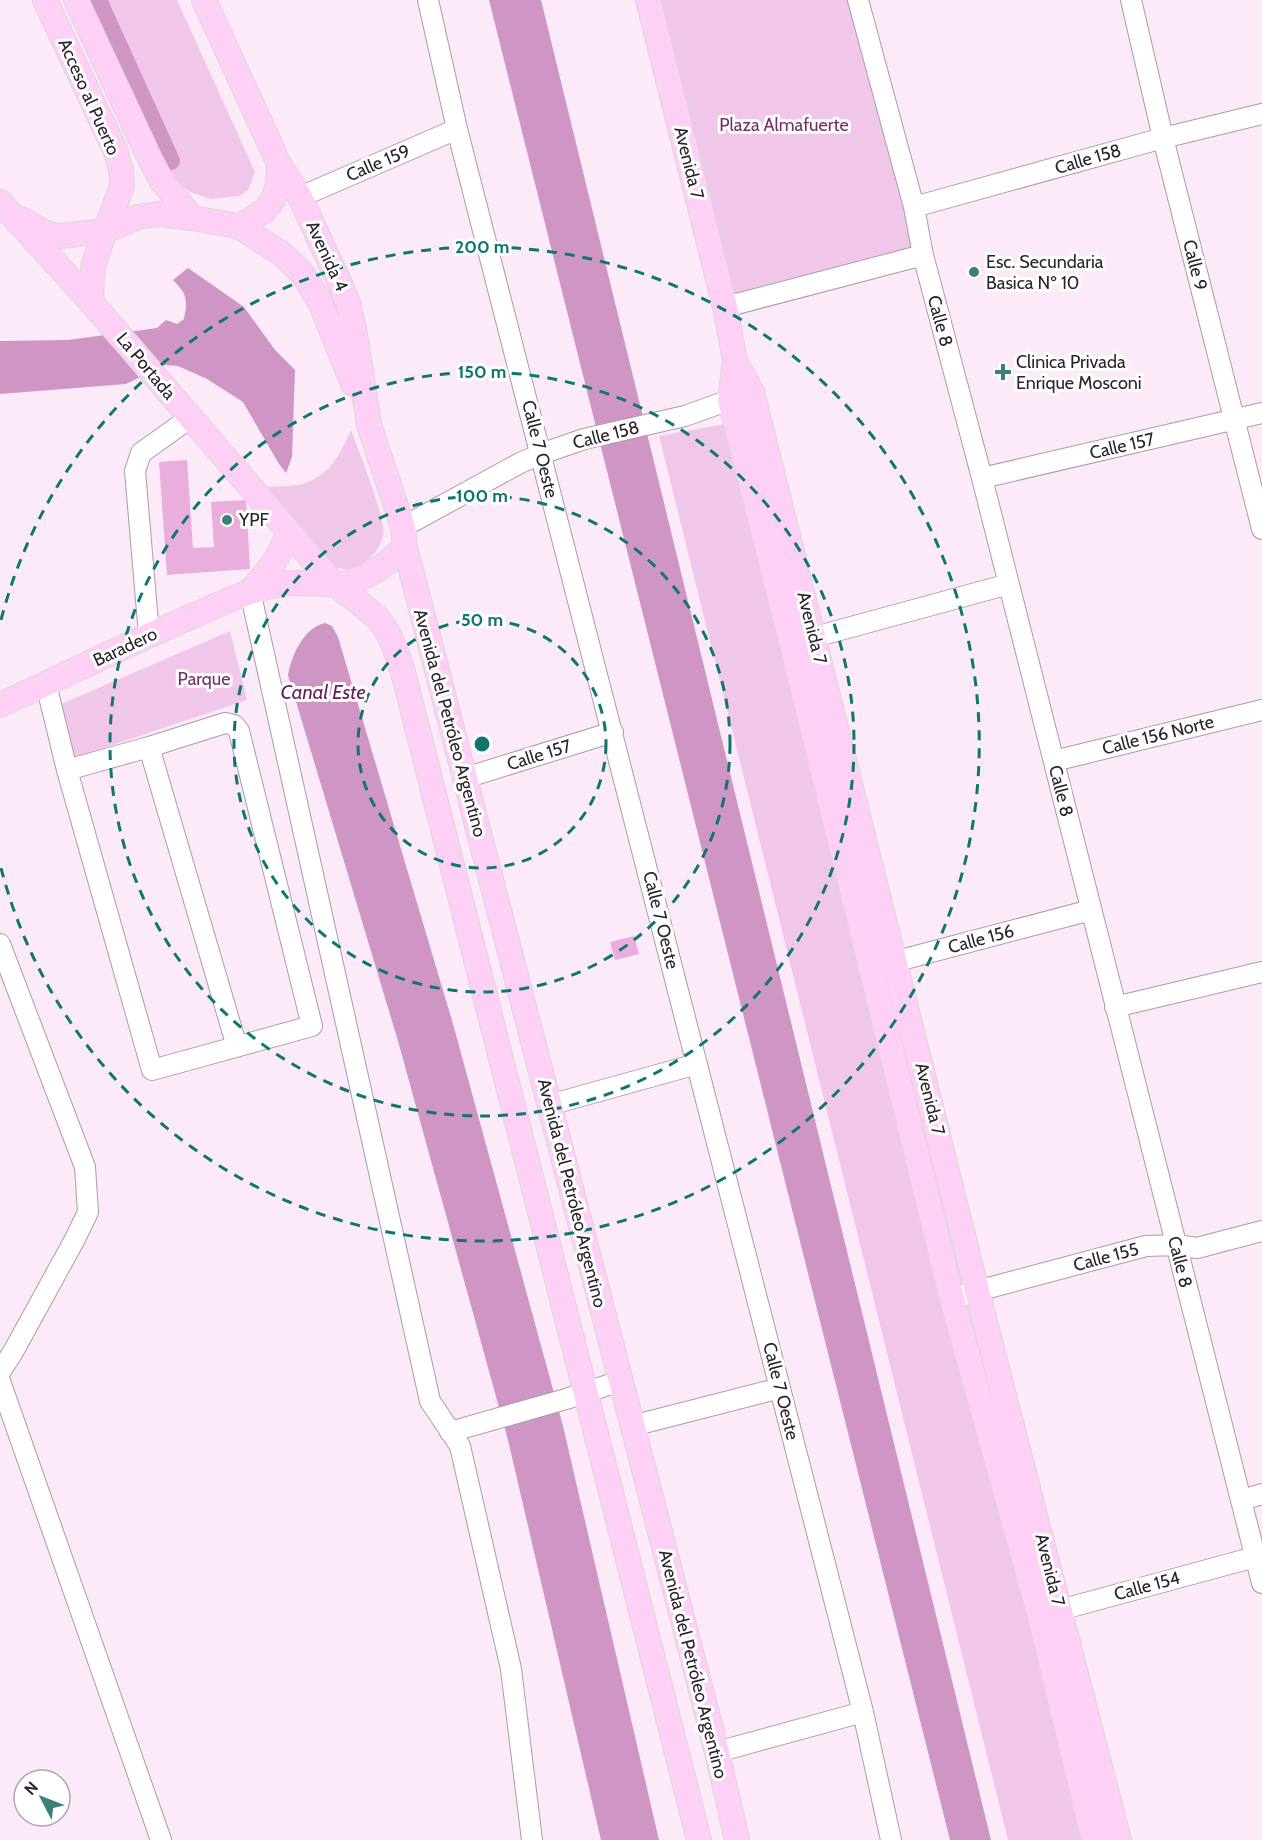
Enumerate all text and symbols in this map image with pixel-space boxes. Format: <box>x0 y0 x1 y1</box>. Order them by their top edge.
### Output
street label: Acceso al Puerto <box>54 35 124 159</box>
park label: Plaza Almafuerte <box>719 114 849 136</box>
street label: Avenida 7 <box>669 124 709 202</box>
street label: Calle 158 <box>1052 139 1124 179</box>
street label: Calle 159 <box>343 140 413 186</box>
street label: Avenida 4 <box>301 217 353 295</box>
text: 200 m <box>455 236 509 258</box>
street label: Calle 9 <box>1178 237 1212 293</box>
place label: Esc. Secundaria Basica Nº 10 <box>986 251 1104 294</box>
marker: Esc. Secundaria Basica Nº 10 <box>967 265 981 279</box>
street label: Calle 8 <box>923 293 957 349</box>
street label: La Portada <box>112 328 181 404</box>
place label: Clinica Privada Enrique Mosconi <box>1016 351 1142 394</box>
text: 150 m <box>458 361 506 383</box>
marker: Clinica Privada Enrique Mosconi <box>994 363 1012 381</box>
street label: Calle 7 Oeste <box>517 398 563 500</box>
street label: Calle 158 <box>570 416 642 454</box>
street label: Calle 157 <box>1087 428 1157 464</box>
text: 100 m <box>456 485 508 507</box>
place label: YPF <box>238 509 270 531</box>
marker: YPF <box>220 513 234 527</box>
street label: Avenida 7 <box>792 589 832 667</box>
street label: Avenida del Petróleo Argentino <box>409 607 491 839</box>
text: 50 m <box>461 609 503 631</box>
street label: Baradero <box>89 623 161 671</box>
park label: Parque <box>178 668 230 690</box>
water label: Canal Este <box>280 680 366 704</box>
street label: Calle 156 Norte <box>1100 710 1216 760</box>
centre of rings <box>472 734 492 754</box>
street label: Calle 157 <box>504 735 574 775</box>
street label: Calle 8 <box>1044 763 1078 819</box>
street label: Calle 7 Oeste <box>638 869 684 971</box>
street label: Calle 156 <box>946 920 1016 958</box>
street label: Avenida 7 <box>910 1060 950 1138</box>
street label: Avenida del Petróleo Argentino <box>533 1076 611 1310</box>
street label: Calle 8 <box>1163 1234 1197 1290</box>
street label: Calle 155 <box>1071 1238 1141 1276</box>
street label: Calle 7 Oeste <box>758 1340 804 1442</box>
street label: Avenida 7 <box>1030 1531 1070 1609</box>
street label: Avenida del Petróleo Argentino <box>654 1547 732 1781</box>
street label: Calle 154 <box>1112 1567 1182 1605</box>
north arrow <box>12 1768 72 1828</box>
text: N <box>20 1778 42 1799</box>

